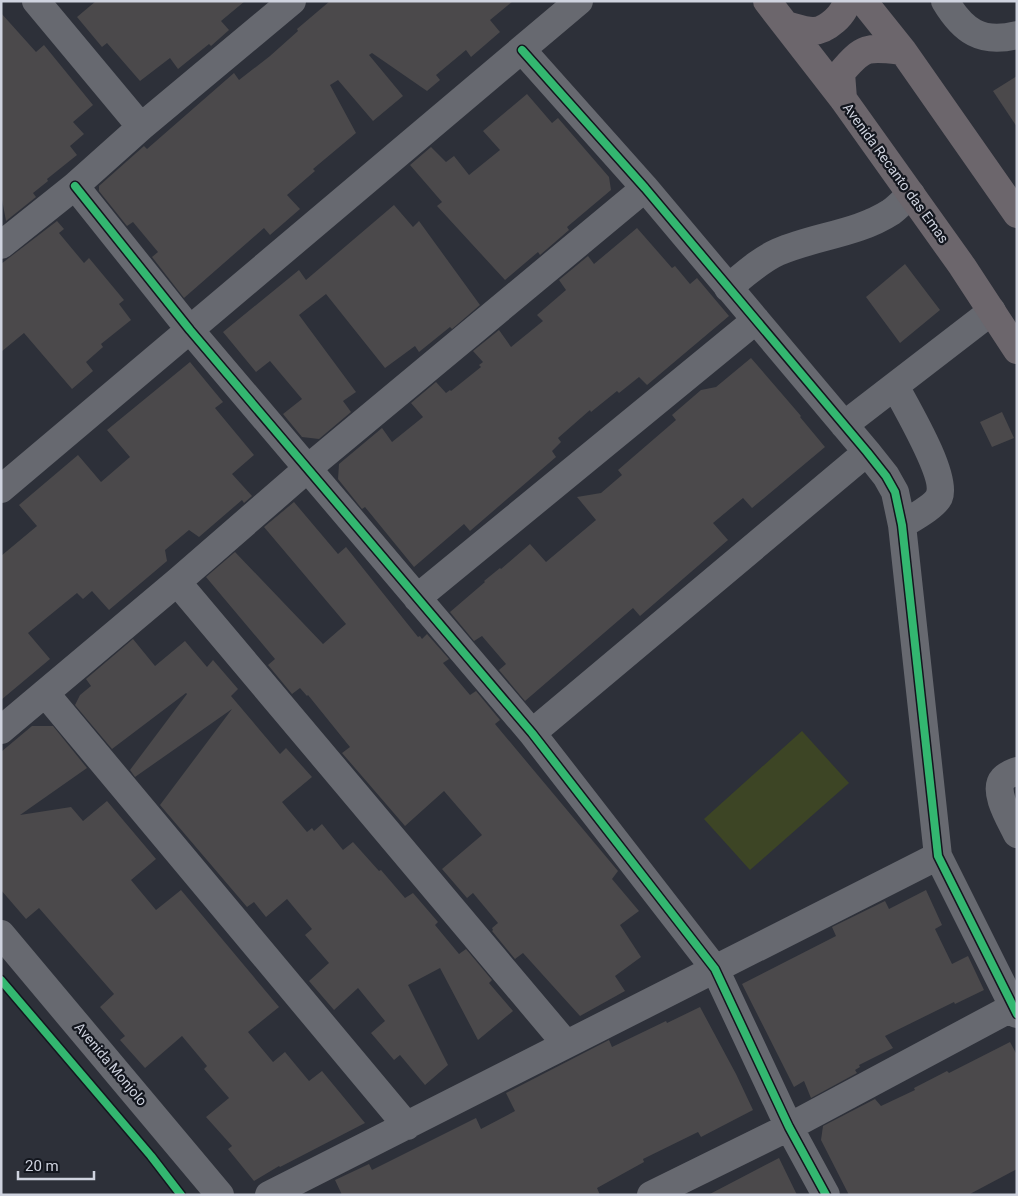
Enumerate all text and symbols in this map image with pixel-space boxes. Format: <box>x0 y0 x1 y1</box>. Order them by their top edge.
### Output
street label: Avenida Recanto das Emas <box>840 100 952 246</box>
street label: Avenida Monjolo <box>72 1019 150 1109</box>
scale bar <box>18 1148 94 1180</box>
text: 20 m <box>25 1157 59 1175</box>

